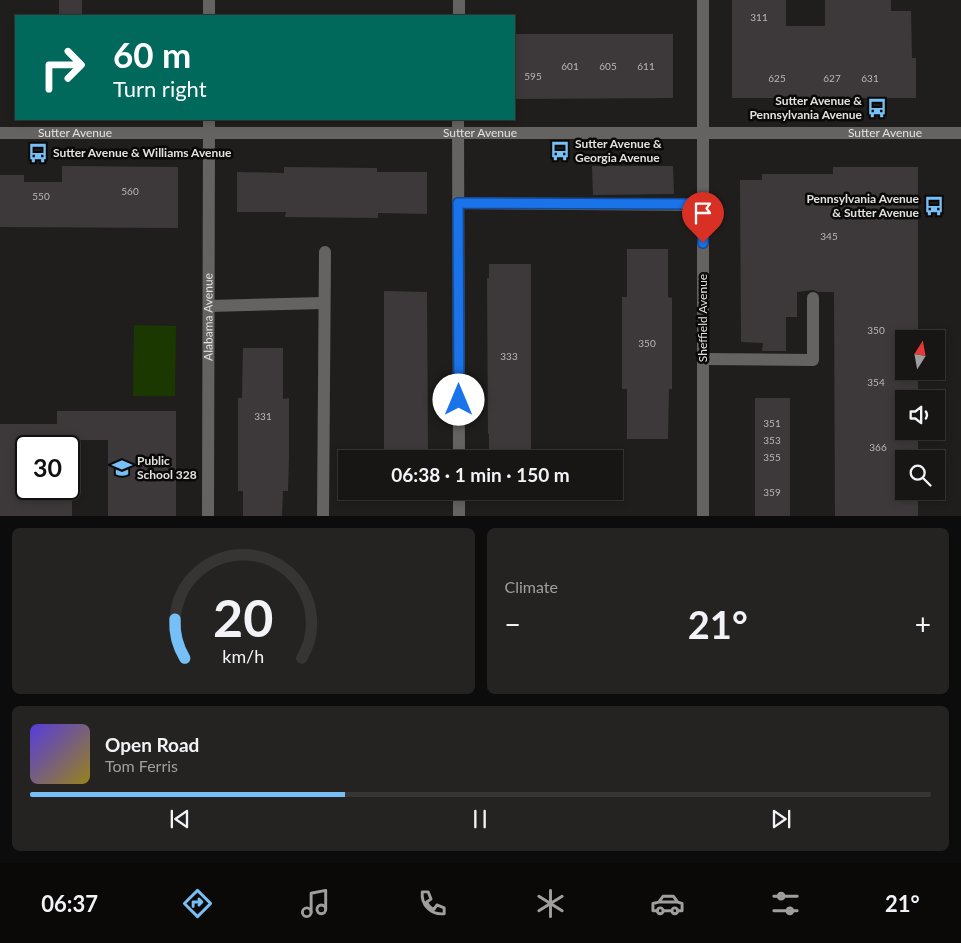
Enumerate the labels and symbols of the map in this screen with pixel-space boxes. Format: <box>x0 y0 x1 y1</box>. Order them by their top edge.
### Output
house number: 311 <box>750 11 768 23</box>
house number: 601 <box>561 60 579 72</box>
house number: 605 <box>599 60 617 72</box>
house number: 611 <box>637 60 655 72</box>
house number: 595 <box>524 70 542 82</box>
house number: 625 <box>768 72 786 84</box>
house number: 627 <box>823 72 841 84</box>
house number: 631 <box>861 72 879 84</box>
place label: Sutter Avenue & Pennsylvania Avenue <box>749 93 863 122</box>
bus stop icon: Sutter Avenue & Pennsylvania Avenue <box>866 97 888 119</box>
street label: Sutter Avenue <box>38 125 112 140</box>
street label: Sutter Avenue <box>443 125 517 140</box>
street label: Sutter Avenue <box>848 125 922 140</box>
place label: Sutter Avenue & Georgia Avenue <box>575 136 662 165</box>
bus stop icon: Sutter Avenue & Georgia Avenue <box>549 140 571 162</box>
bus stop icon: Sutter Avenue & Williams Avenue <box>27 142 49 164</box>
place label: Sutter Avenue & Williams Avenue <box>53 145 232 160</box>
house number: 560 <box>121 185 139 197</box>
house number: 550 <box>32 190 50 202</box>
place label: Pennsylvania Avenue & Sutter Avenue <box>806 191 920 220</box>
pin <box>682 192 724 243</box>
bus stop icon: Pennsylvania Avenue & Sutter Avenue <box>923 195 945 217</box>
house number: 345 <box>820 230 838 242</box>
street label: Alabama Avenue <box>200 273 216 361</box>
street label: Sheffield Avenue <box>695 274 710 362</box>
house number: 350 <box>867 324 885 336</box>
north arrow <box>895 330 945 380</box>
house number: 350 <box>638 337 656 349</box>
house number: 333 <box>500 350 518 362</box>
position arrow <box>432 373 484 425</box>
house number: 354 <box>867 376 885 388</box>
house number: 331 <box>254 410 272 422</box>
house number: 351 <box>763 417 781 429</box>
house number: 353 <box>763 434 781 446</box>
speed limit sign: 30 <box>15 435 80 500</box>
house number: 366 <box>869 441 887 453</box>
house number: 355 <box>763 451 781 463</box>
place label: Public School 328 <box>137 453 197 482</box>
school or university icon: Public School 328 <box>111 457 133 479</box>
house number: 359 <box>763 486 781 498</box>

